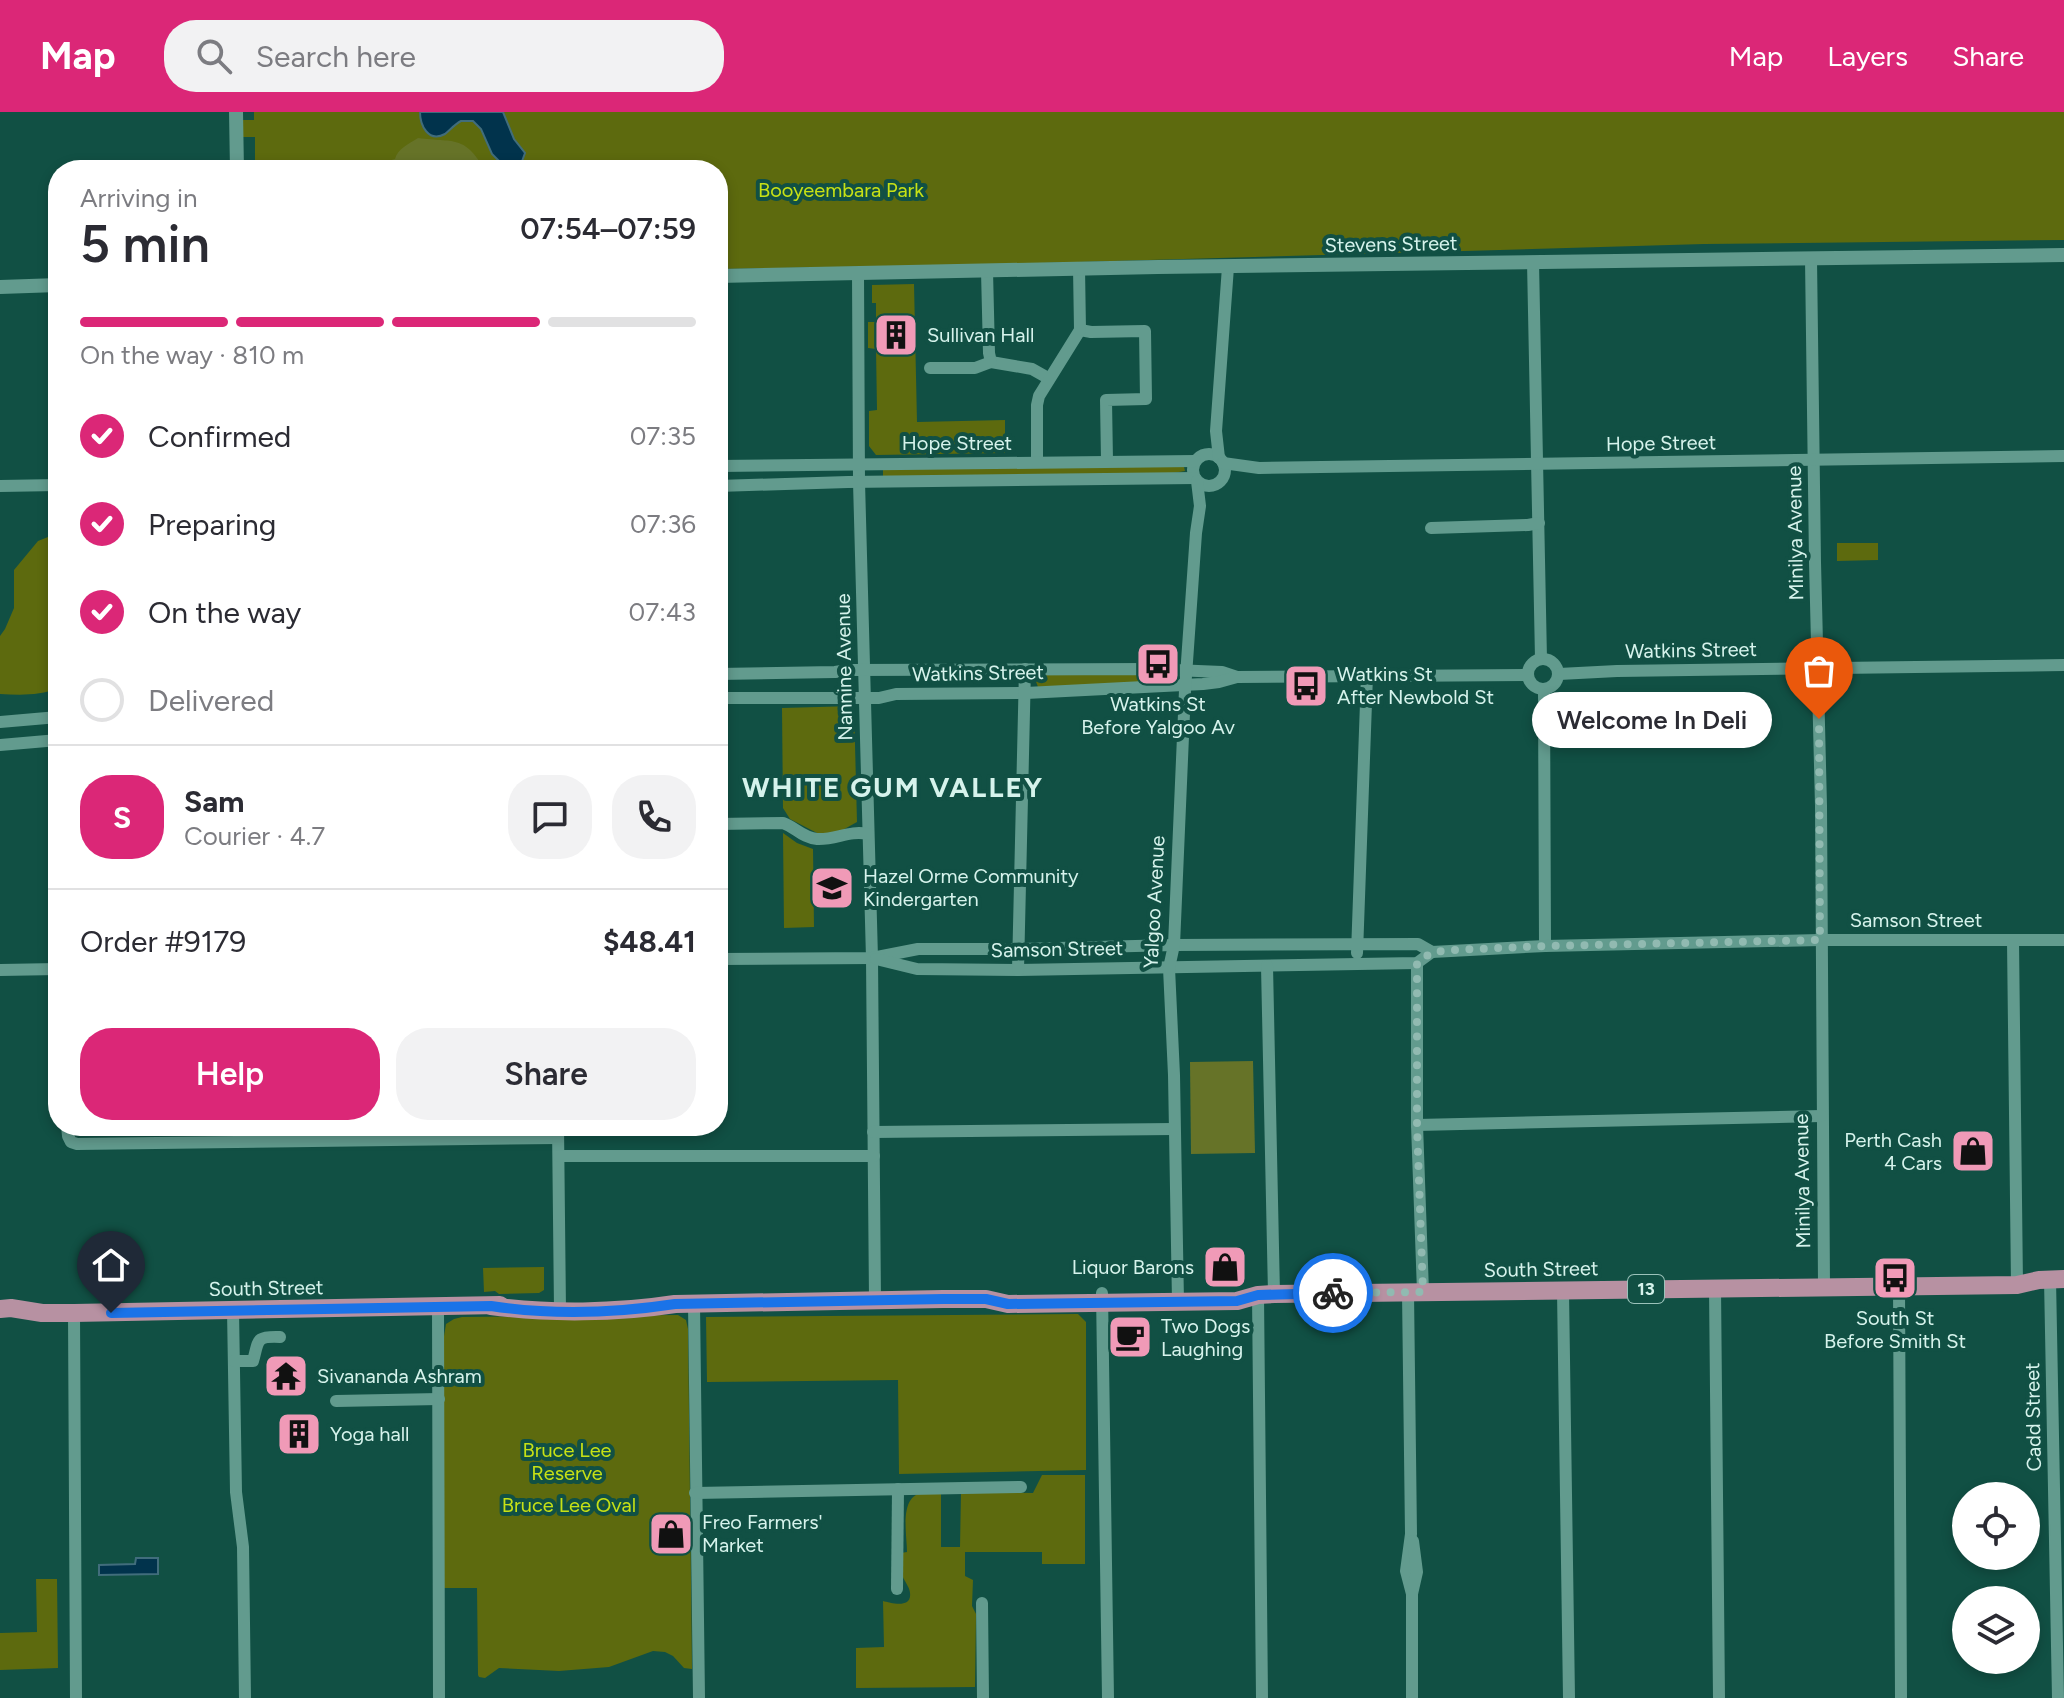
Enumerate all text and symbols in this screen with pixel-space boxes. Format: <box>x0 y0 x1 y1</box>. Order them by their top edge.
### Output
search box <box>164 20 724 92</box>
text: Map <box>40 33 116 79</box>
icon: search <box>192 34 236 78</box>
text: Search here <box>256 38 416 75</box>
text: Map <box>1729 39 1783 73</box>
text: Layers <box>1827 39 1908 73</box>
text: Share <box>1952 39 2024 73</box>
park label: Booyeembara Park <box>758 178 924 202</box>
text: Arriving in <box>80 182 198 214</box>
text: 07:54–07:59 <box>520 210 696 247</box>
text: 5 min <box>80 213 210 275</box>
street label: Stevens Street <box>1324 231 1458 257</box>
building icon: Sullivan Hall <box>872 311 920 359</box>
place label: Sullivan Hall <box>927 323 1034 347</box>
text: On the way · 810 m <box>80 339 304 371</box>
icon: check <box>80 414 124 458</box>
text: Confirmed <box>148 418 291 455</box>
text: 07:35 <box>630 420 696 452</box>
street label: Hope Street <box>1606 430 1716 456</box>
street label: Hope Street <box>902 431 1012 455</box>
street label: Minilya Avenue <box>1782 465 1808 601</box>
icon: check <box>80 502 124 546</box>
text: Preparing <box>148 506 276 543</box>
text: 07:36 <box>630 508 696 540</box>
icon: check <box>80 590 124 634</box>
street label: Nannine Avenue <box>831 593 857 741</box>
text: On the way <box>148 594 301 631</box>
text: 07:43 <box>629 596 696 628</box>
street label: Watkins Street <box>1625 637 1757 663</box>
pin <box>1785 637 1853 719</box>
bus stop icon: Watkins St Before Yalgoo Av <box>1134 640 1182 688</box>
icon: bag <box>1797 649 1841 693</box>
street label: Watkins Street <box>912 660 1044 686</box>
bus stop icon: Watkins St After Newbold St <box>1282 662 1330 710</box>
place label: Watkins St After Newbold St <box>1337 662 1494 709</box>
text: Delivered <box>148 682 274 719</box>
callout: Welcome In Deli <box>1531 691 1771 747</box>
place label: Watkins St Before Yalgoo Av <box>1081 692 1235 739</box>
text: Welcome In Deli <box>1557 704 1747 736</box>
district label: WHITE GUM VALLEY <box>742 770 1044 804</box>
button: chat <box>508 775 592 859</box>
button: phone <box>612 775 696 859</box>
text: Sam <box>184 783 244 820</box>
text: S <box>113 799 131 836</box>
text: Courier · 4.7 <box>184 820 325 852</box>
street label: Yalgoo Avenue <box>1139 835 1169 969</box>
school or university icon: Hazel Orme Community Kindergarten <box>808 864 856 912</box>
place label: Hazel Orme Community Kindergarten <box>863 864 1079 911</box>
street label: Samson Street <box>1850 908 1982 932</box>
text: Order #9179 <box>80 923 246 960</box>
text: $48.41 <box>603 923 696 960</box>
street label: Samson Street <box>991 936 1123 962</box>
button: Help <box>80 1028 380 1120</box>
button: Share <box>396 1028 696 1120</box>
street label: Minilya Avenue <box>1789 1113 1815 1249</box>
shop icon: Perth Cash 4 Cars <box>1949 1127 1997 1175</box>
place label: Perth Cash 4 Cars <box>1844 1128 1942 1175</box>
pin <box>77 1231 145 1313</box>
icon: home <box>89 1243 133 1287</box>
shop icon: Liquor Barons <box>1201 1243 1249 1291</box>
courier <box>1293 1253 1373 1333</box>
bus stop icon: South St Before Smith St <box>1871 1254 1919 1302</box>
place label: Liquor Barons <box>1072 1255 1194 1279</box>
street label: South Street <box>1483 1256 1599 1282</box>
icon: bike <box>1311 1271 1355 1315</box>
street label: South Street <box>208 1275 324 1301</box>
road number: 13 <box>1628 1275 1664 1303</box>
place label: South St Before Smith St <box>1824 1306 1966 1353</box>
cafe icon: Two Dogs Laughing <box>1106 1313 1154 1361</box>
place label: Two Dogs Laughing <box>1161 1314 1250 1361</box>
temple icon: Sivananda Ashram <box>262 1352 310 1400</box>
street label: Cadd Street <box>2020 1362 2046 1472</box>
place label: Sivananda Ashram <box>317 1364 482 1388</box>
building icon: Yoga hall <box>275 1410 323 1458</box>
place label: Yoga hall <box>330 1422 410 1446</box>
park label: Bruce Lee Reserve <box>522 1438 612 1485</box>
map controls <box>1952 1482 2040 1674</box>
button: locate <box>1952 1482 2040 1570</box>
park label: Bruce Lee Oval <box>502 1493 636 1517</box>
shop icon: Freo Farmers' Market <box>647 1510 695 1558</box>
place label: Freo Farmers' Market <box>702 1510 823 1557</box>
button: layers <box>1952 1586 2040 1674</box>

